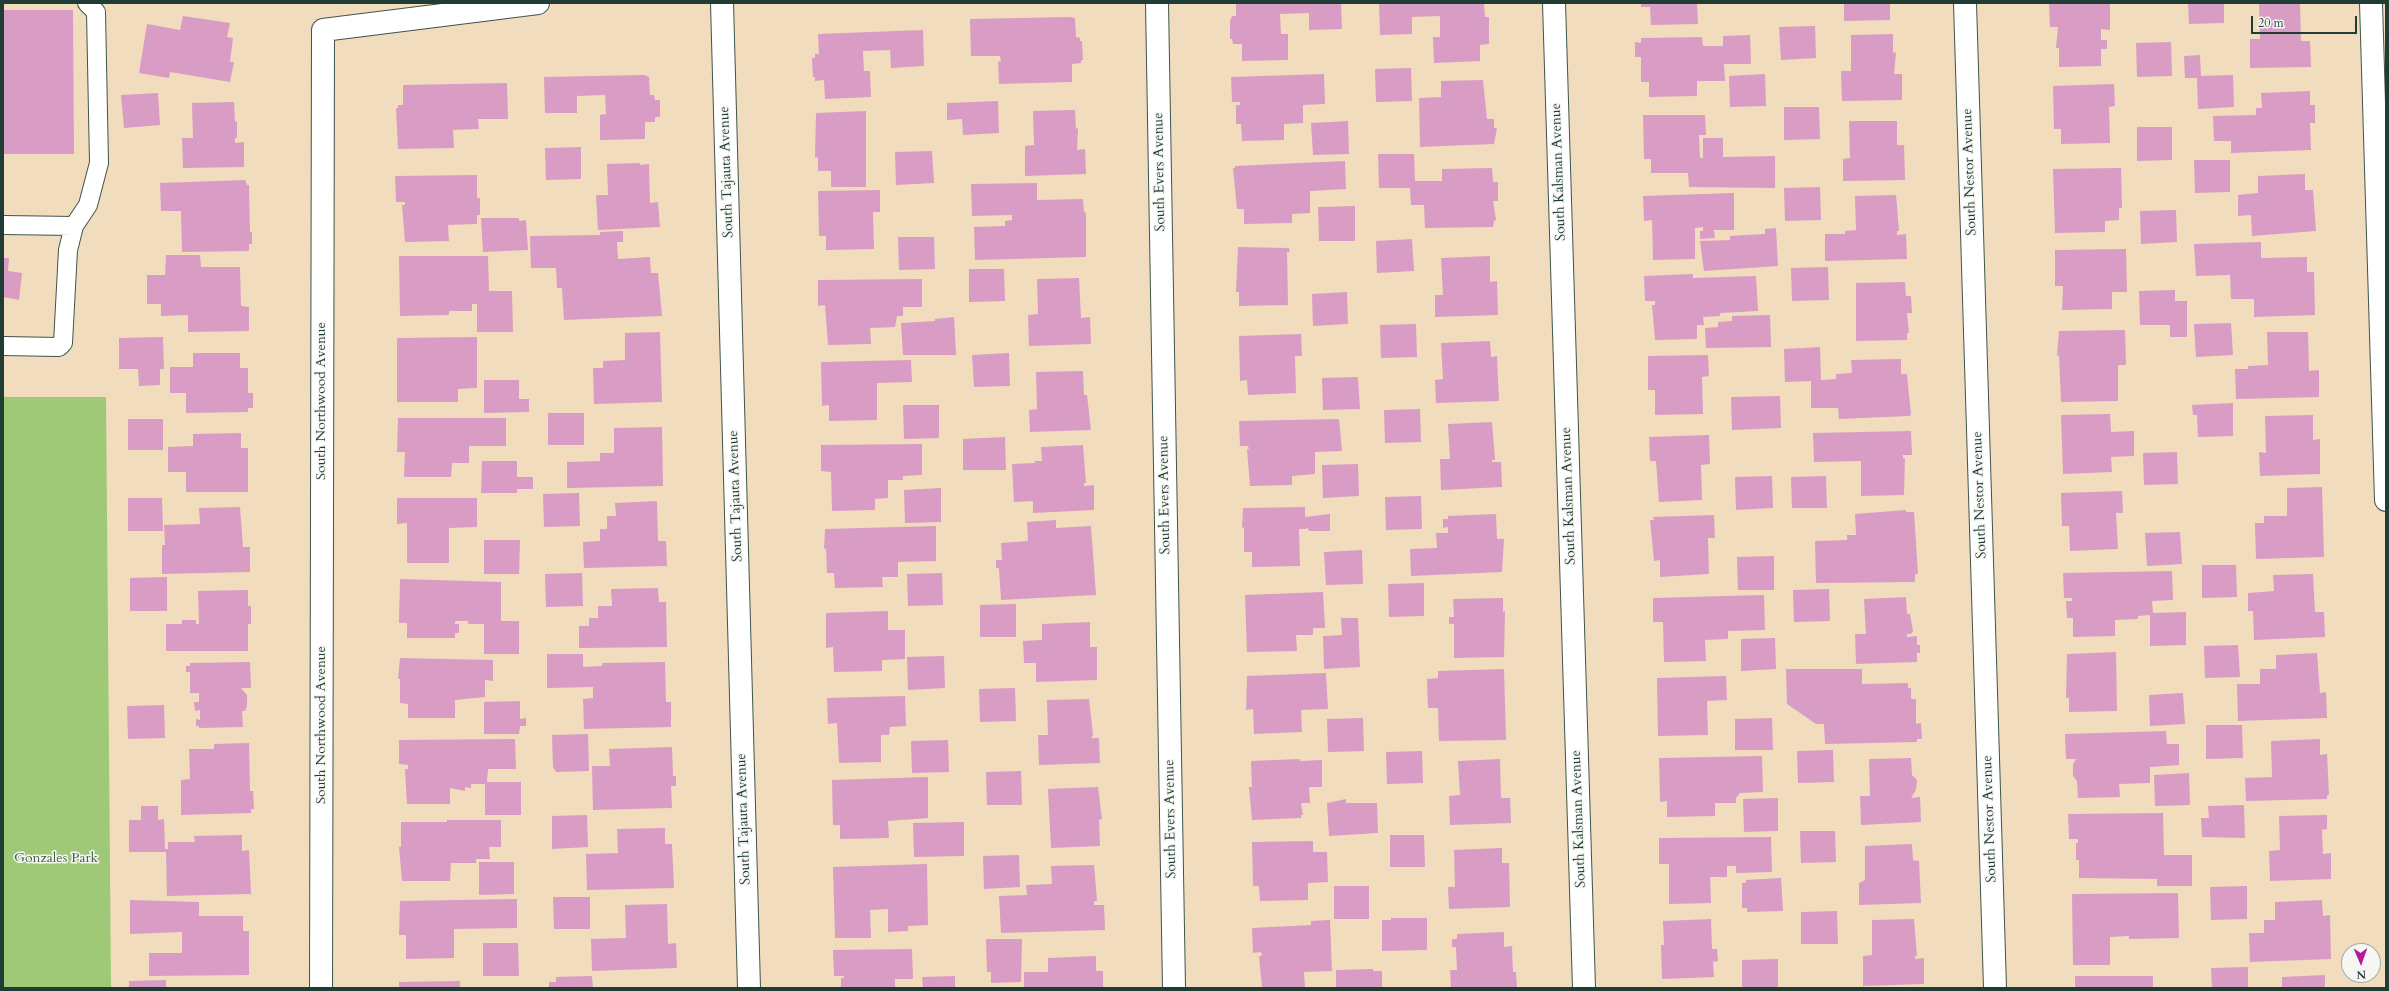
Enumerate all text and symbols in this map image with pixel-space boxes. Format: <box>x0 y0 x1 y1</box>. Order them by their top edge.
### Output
scale bar <box>2253 8 2359 34</box>
text: 20 m <box>2258 15 2284 31</box>
street label: South Kalsman Avenue <box>1548 103 1570 241</box>
street label: South Tajauta Avenue <box>716 106 738 238</box>
street label: South Nestor Avenue <box>1959 108 1981 236</box>
street label: South Evers Avenue <box>1151 112 1169 232</box>
street label: South Northwood Avenue <box>314 322 330 480</box>
street label: South Kalsman Avenue <box>1558 427 1580 565</box>
street label: South Tajauta Avenue <box>725 430 747 562</box>
street label: South Nestor Avenue <box>1969 431 1991 559</box>
street label: South Evers Avenue <box>1156 435 1174 555</box>
street label: South Northwood Avenue <box>314 646 330 804</box>
street label: South Kalsman Avenue <box>1568 750 1590 888</box>
street label: South Tajauta Avenue <box>733 753 755 885</box>
street label: South Nestor Avenue <box>1979 755 2001 883</box>
street label: South Evers Avenue <box>1162 759 1180 879</box>
park label: Gonzales Park <box>14 851 98 867</box>
north arrow <box>2341 943 2381 983</box>
text: N <box>2356 967 2366 982</box>

